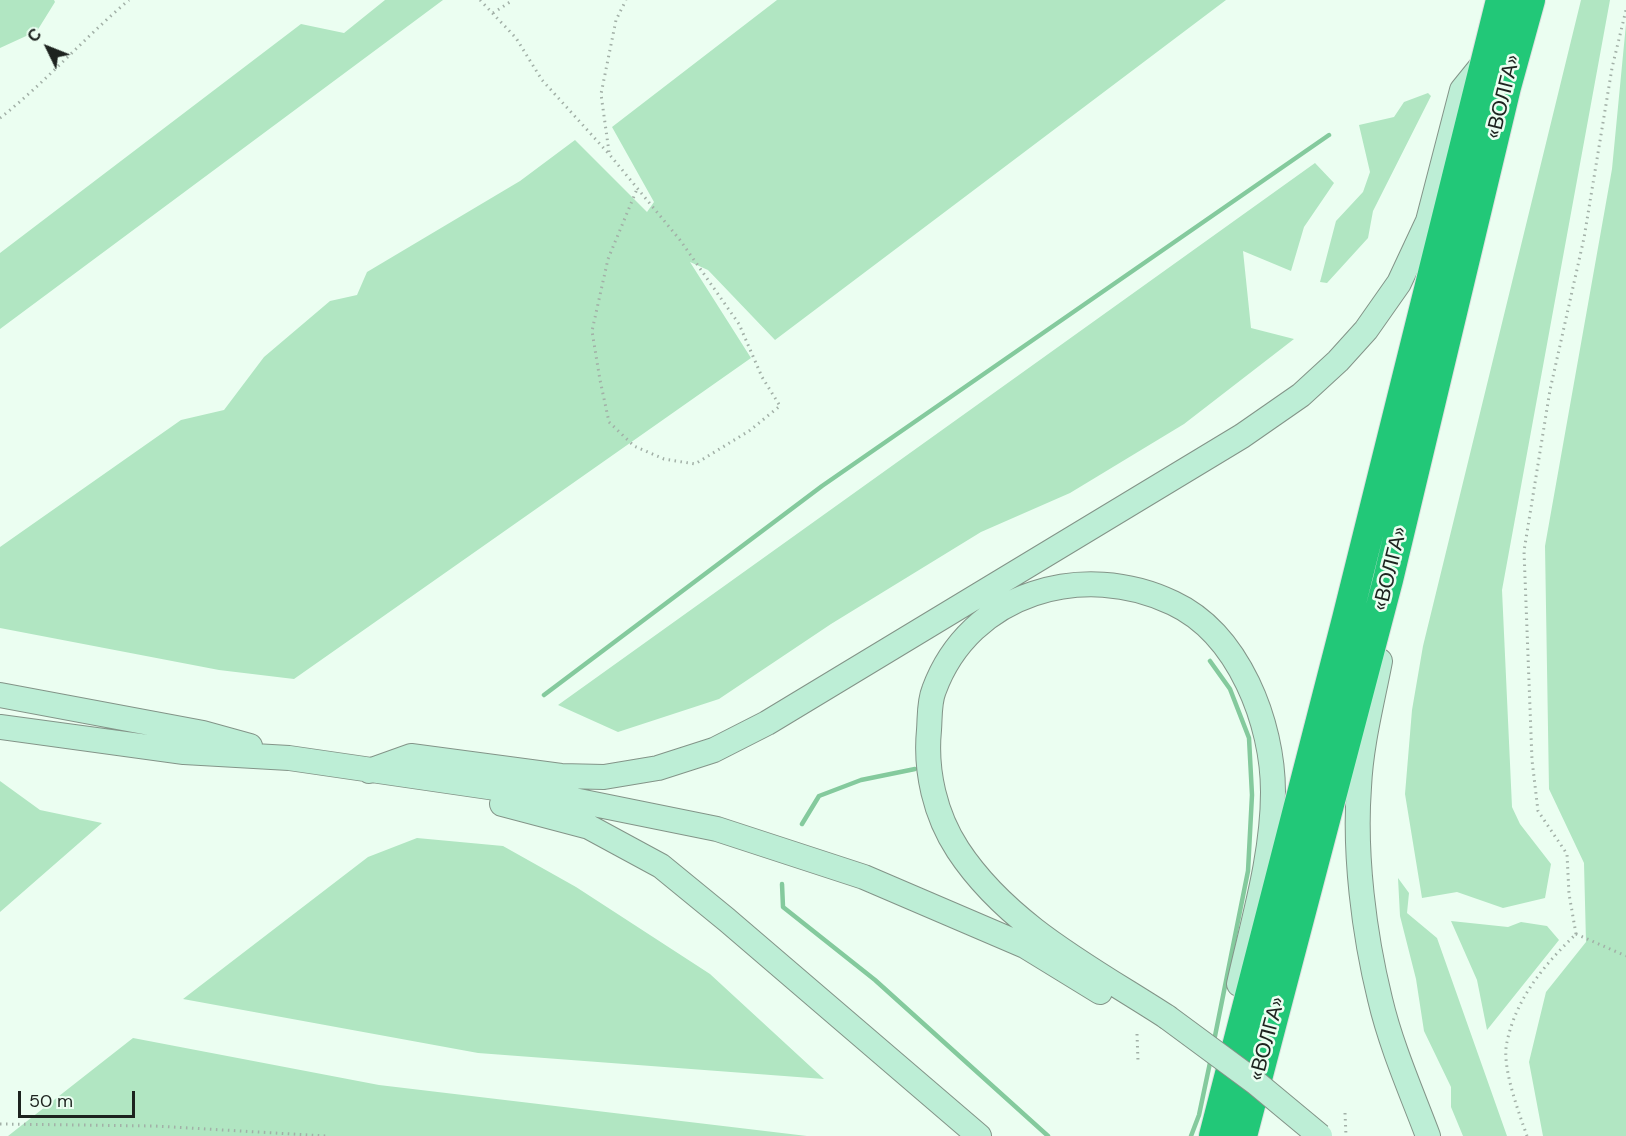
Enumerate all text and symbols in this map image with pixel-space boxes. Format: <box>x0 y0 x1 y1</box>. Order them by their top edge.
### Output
north arrow <box>18 18 78 78</box>
text: С <box>23 24 46 47</box>
street label: «ВОЛГА» <box>1481 52 1527 142</box>
street label: «ВОЛГА» <box>1368 524 1414 614</box>
street label: «ВОЛГА» <box>1245 994 1291 1084</box>
scale bar <box>21 1079 138 1117</box>
text: 50 m <box>29 1089 73 1113</box>

